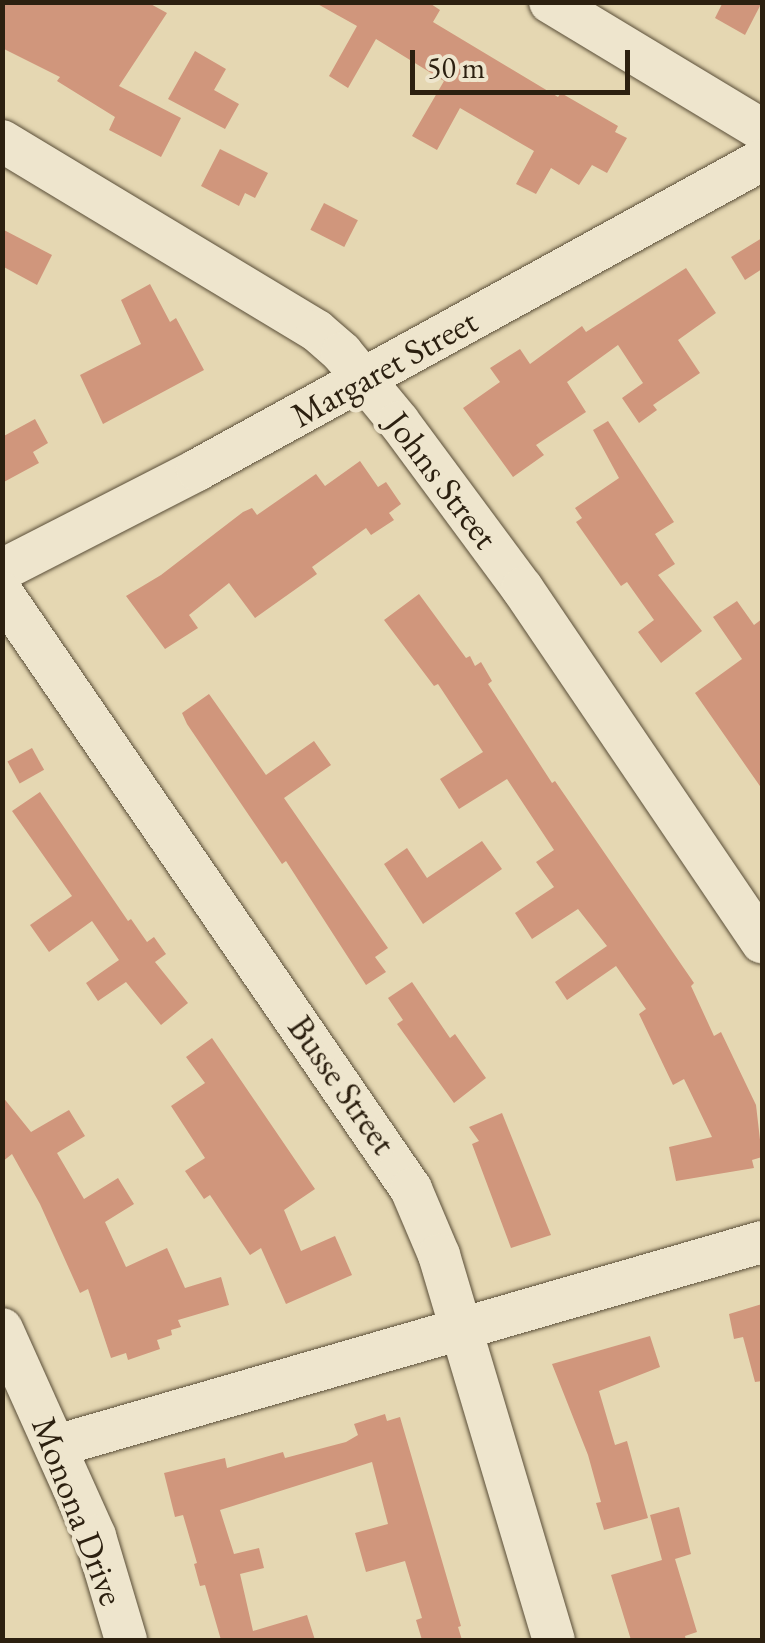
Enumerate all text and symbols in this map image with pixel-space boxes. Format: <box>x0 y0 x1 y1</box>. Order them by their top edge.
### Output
scale bar <box>415 30 635 92</box>
text: 50 m <box>427 48 485 87</box>
street label: Margaret Street <box>284 300 484 436</box>
street label: Johns Street <box>377 403 507 557</box>
street label: Busse Street <box>279 1008 405 1162</box>
street label: Monona Drive <box>23 1411 133 1611</box>

